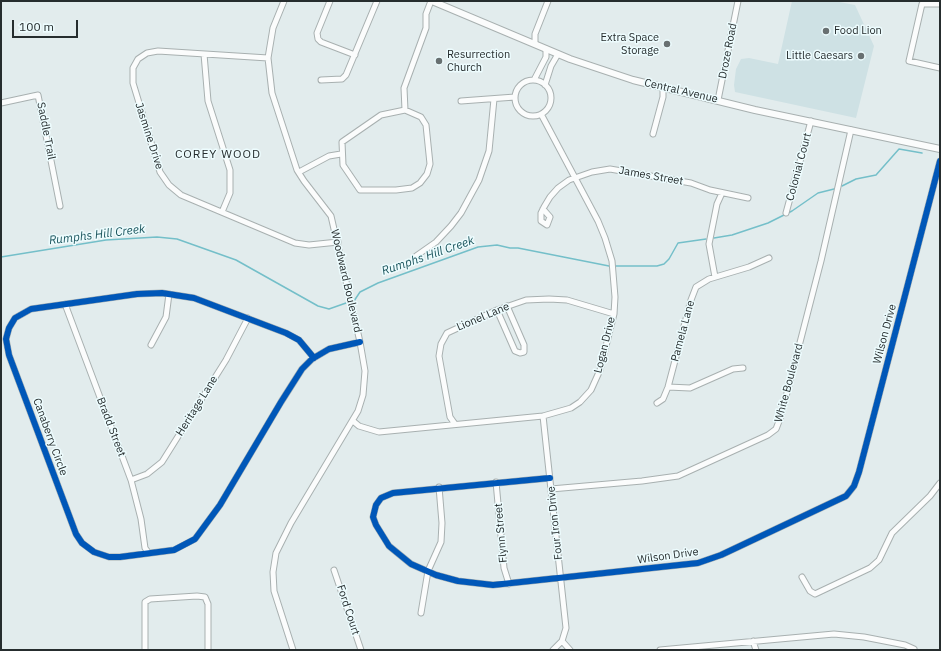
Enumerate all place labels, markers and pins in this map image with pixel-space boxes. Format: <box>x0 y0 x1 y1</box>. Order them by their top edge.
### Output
place label: Food Lion <box>834 24 882 38</box>
marker: Food Lion <box>821 26 831 36</box>
place label: Extra Space Storage <box>601 31 659 57</box>
marker: Extra Space Storage <box>662 39 672 49</box>
place label: Resurrection Church <box>447 48 510 74</box>
place label: Little Caesars <box>786 49 853 63</box>
marker: Little Caesars <box>856 51 866 61</box>
marker: Resurrection Church <box>434 56 444 66</box>

